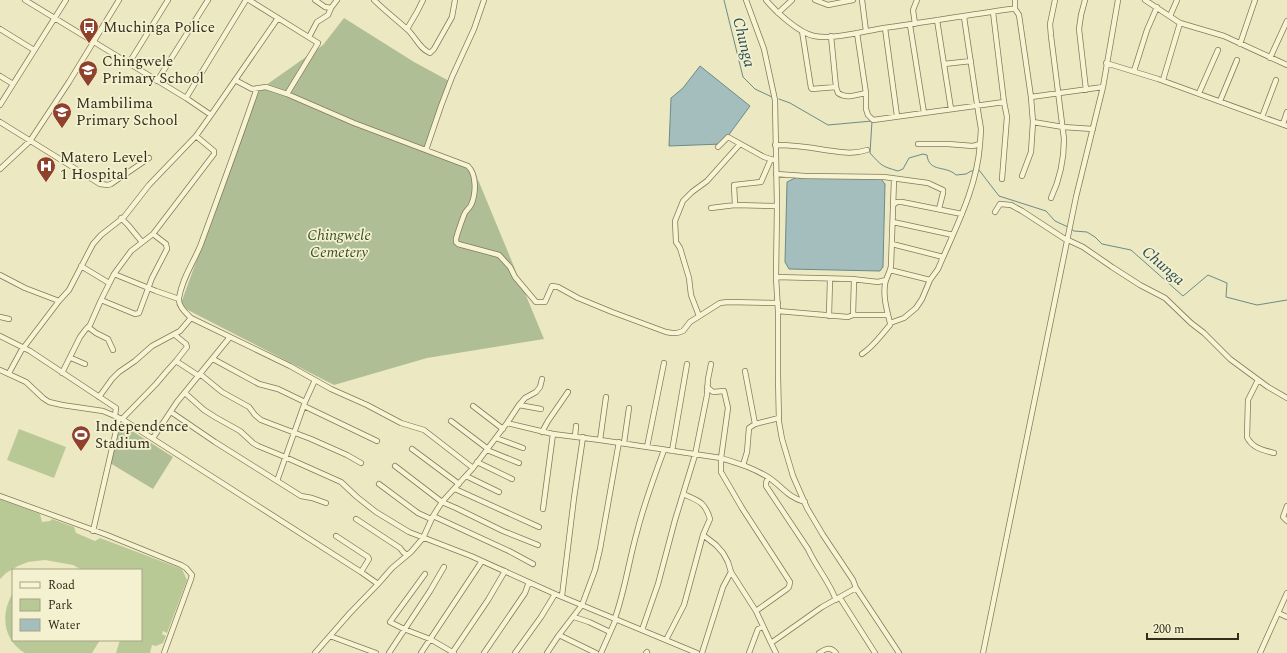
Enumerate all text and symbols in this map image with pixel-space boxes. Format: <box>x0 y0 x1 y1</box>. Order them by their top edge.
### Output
water label: Chunga <box>726 15 762 70</box>
bus stop icon: Muchinga Police <box>78 16 100 44</box>
place label: Muchinga Police <box>103 16 215 39</box>
place label: Chingwele Primary School <box>102 50 204 90</box>
school or university icon: Chingwele Primary School <box>77 59 99 87</box>
place label: Mambilima Primary School <box>76 92 178 132</box>
school or university icon: Mambilima Primary School <box>51 101 73 129</box>
place label: Matero Level 1 Hospital <box>60 146 148 186</box>
hospital icon: Matero Level 1 Hospital <box>35 155 57 183</box>
park label: Chingwele Cemetery <box>307 224 371 264</box>
water label: Chunga <box>1136 240 1190 291</box>
place label: Independence Stadium <box>95 415 189 455</box>
sports icon: Independence Stadium <box>70 424 92 452</box>
legend <box>12 569 142 641</box>
text: Road <box>48 576 75 595</box>
text: Park <box>48 596 73 615</box>
scale bar <box>1147 615 1238 641</box>
text: Water <box>48 616 80 635</box>
text: 200 m <box>1153 620 1184 639</box>

